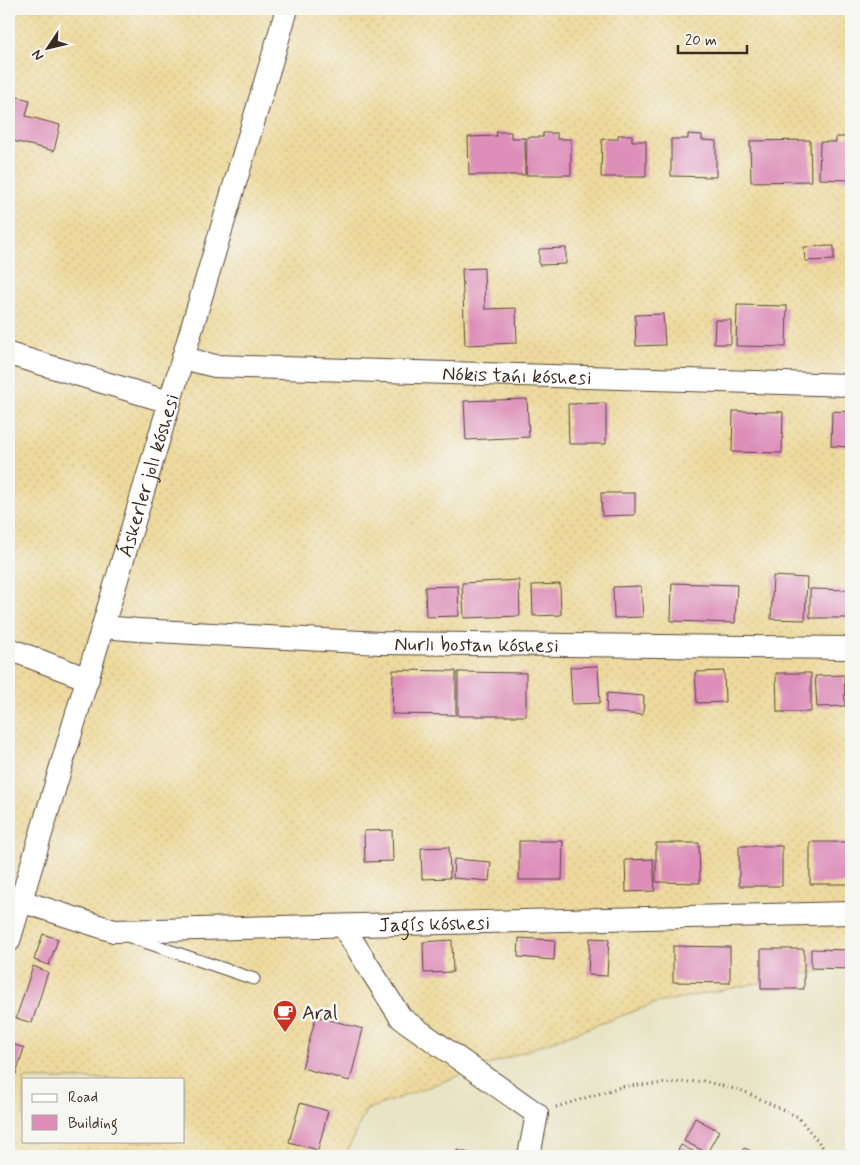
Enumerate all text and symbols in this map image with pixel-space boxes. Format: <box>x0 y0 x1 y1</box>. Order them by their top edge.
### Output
north arrow <box>22 22 72 72</box>
scale bar <box>678 22 746 54</box>
text: 20 m <box>685 31 717 51</box>
text: N <box>28 46 48 64</box>
street label: Nókis tańı kóshesi <box>442 361 592 392</box>
street label: Áskerler jolı kóshesi <box>112 391 186 561</box>
street label: Nurlı bostan kóshesi <box>394 631 559 660</box>
street label: Jaǵıs kóshesi <box>378 910 490 941</box>
cafe icon: Aral <box>272 999 298 1033</box>
place label: Aral <box>302 1000 338 1027</box>
legend <box>22 1078 185 1142</box>
text: Road <box>68 1088 98 1108</box>
text: Building <box>68 1114 118 1135</box>

